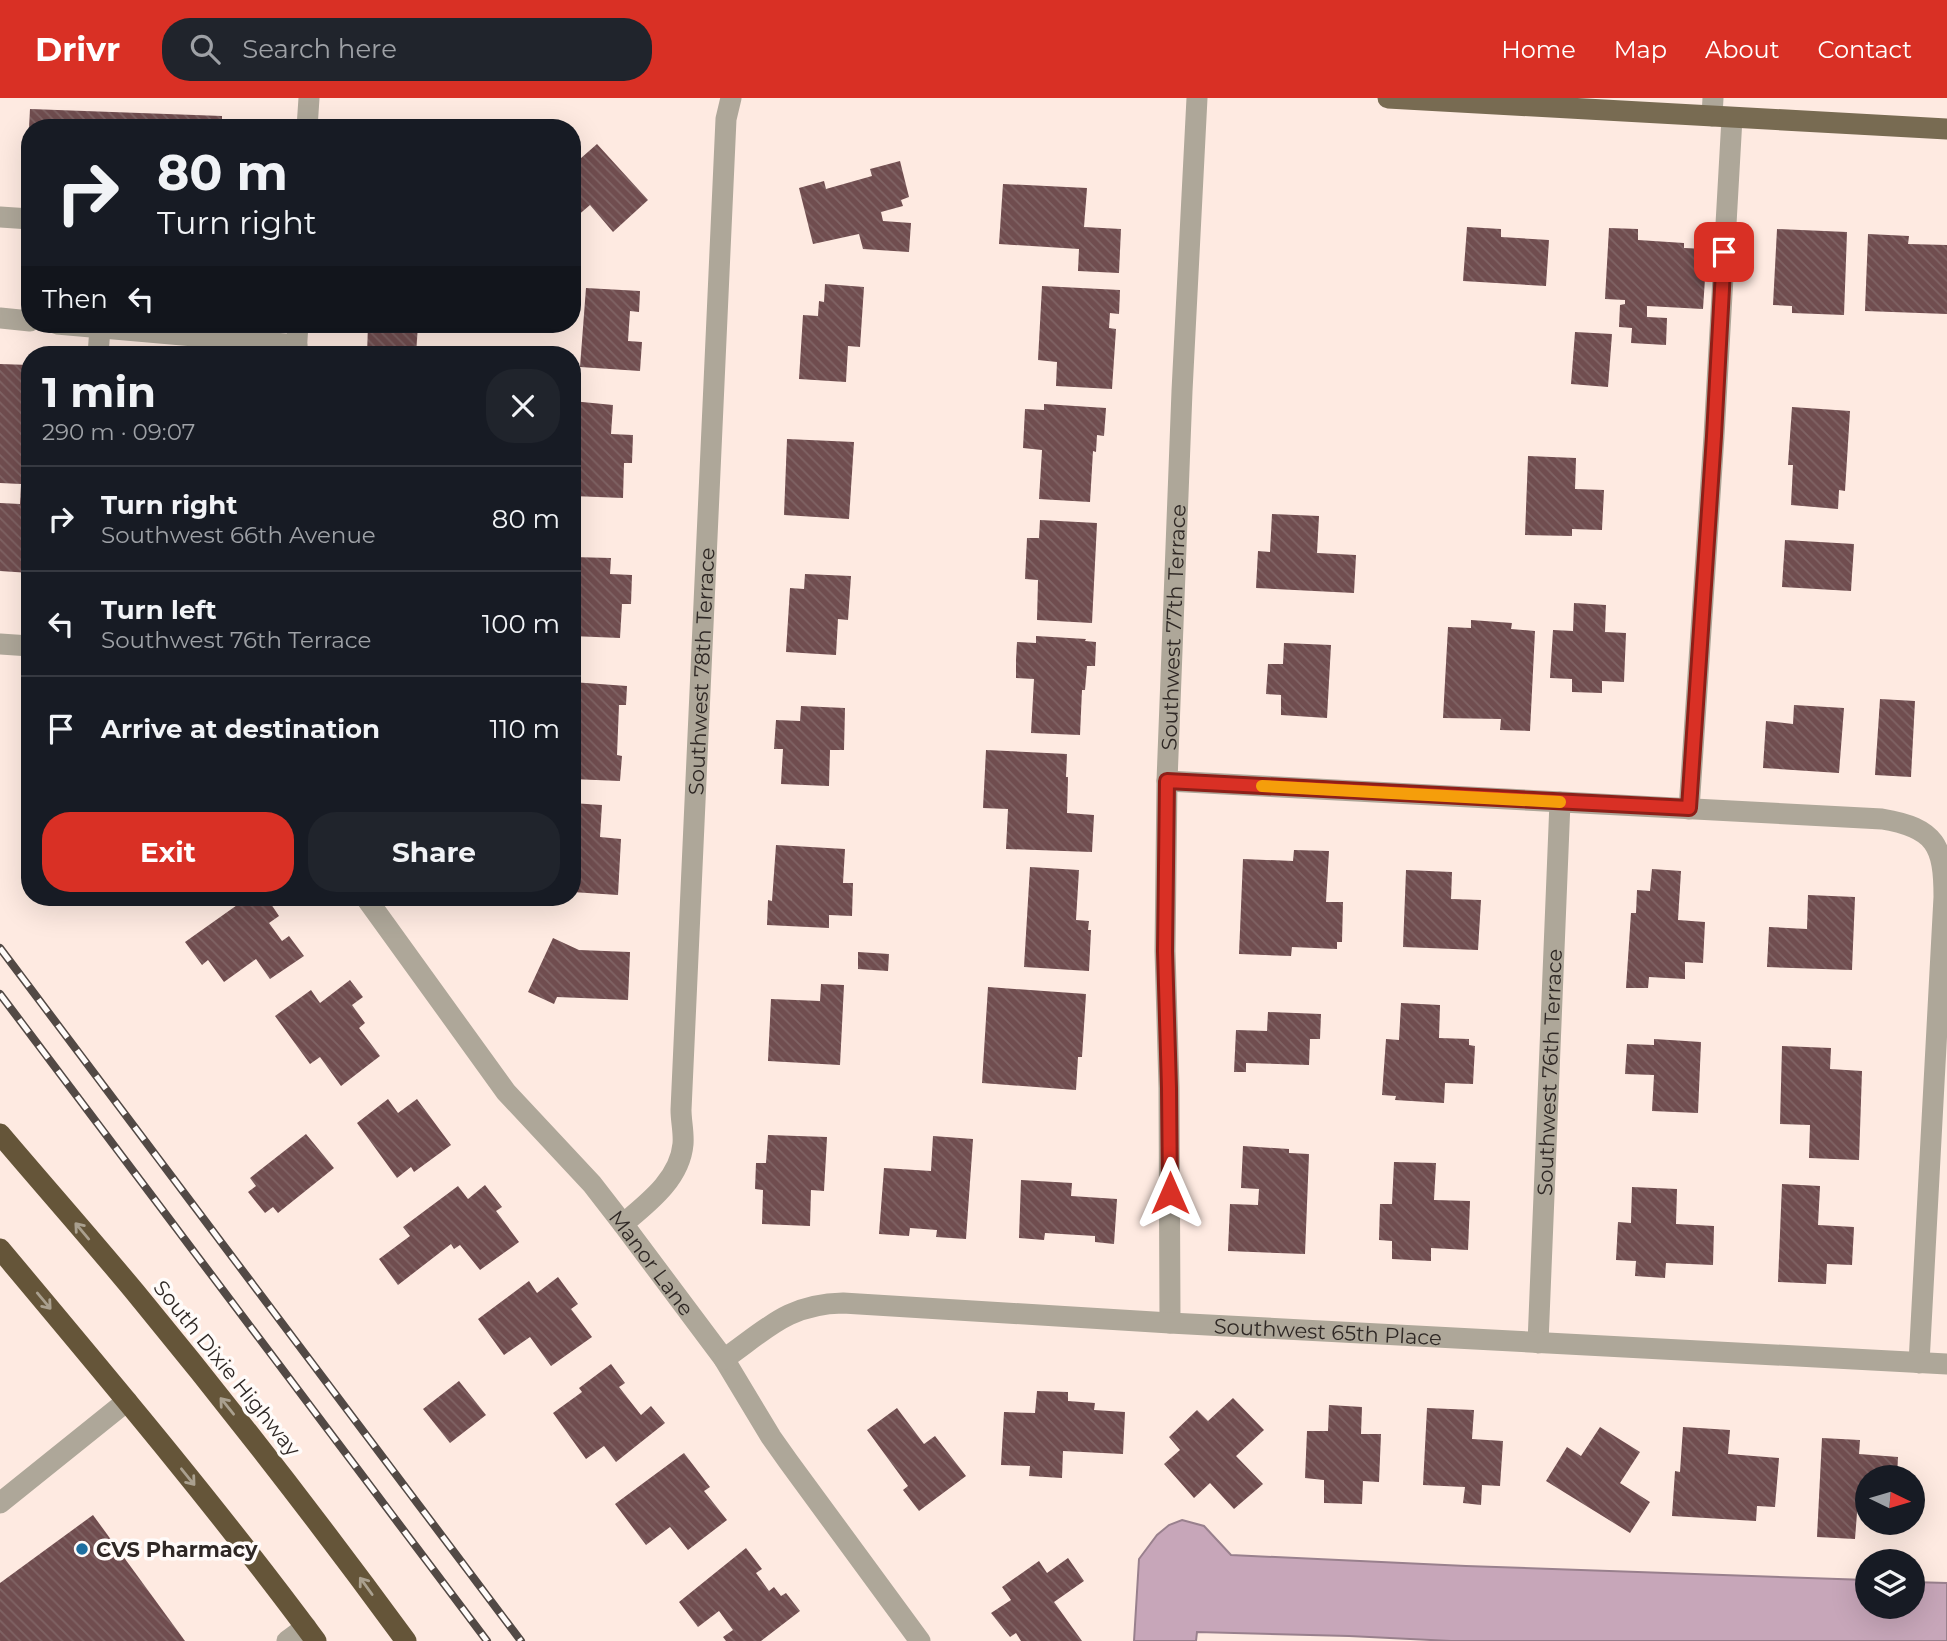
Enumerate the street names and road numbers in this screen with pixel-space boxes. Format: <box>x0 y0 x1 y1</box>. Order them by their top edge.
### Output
street label: Southwest 77th Terrace <box>1156 503 1190 751</box>
street label: Southwest 78th Terrace <box>683 547 719 796</box>
street label: Southwest 76th Terrace <box>1532 948 1567 1196</box>
street label: Manor Lane <box>604 1205 699 1320</box>
street label: South Dixie Highway <box>148 1275 306 1461</box>
street label: Southwest 65th Place <box>1213 1313 1442 1350</box>

